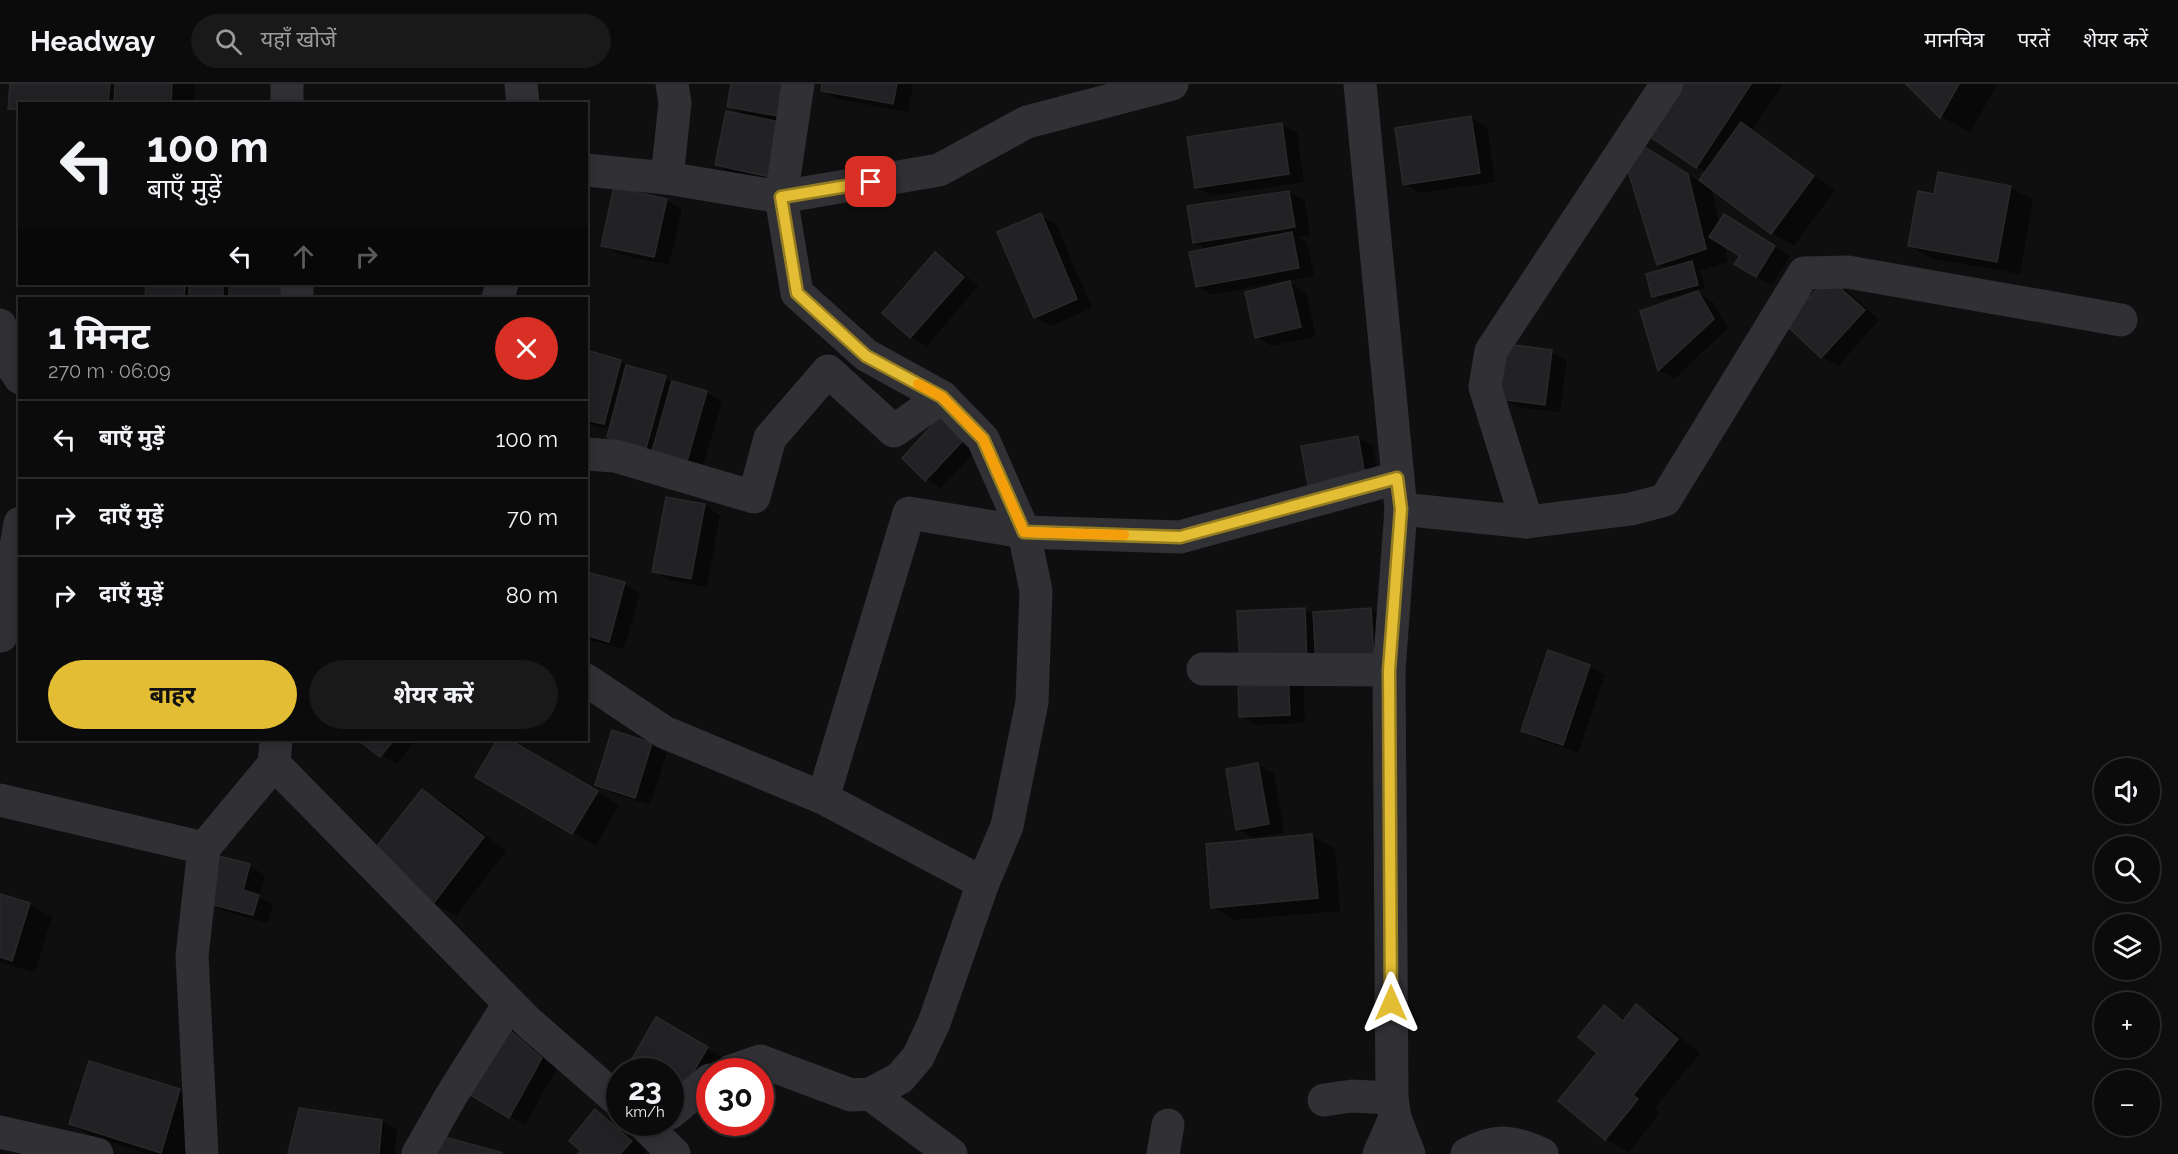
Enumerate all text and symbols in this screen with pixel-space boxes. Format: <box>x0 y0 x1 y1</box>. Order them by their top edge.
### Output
search box <box>191 14 611 68</box>
text: Headway <box>30 25 155 58</box>
icon: search <box>212 25 245 58</box>
text: यहाँ खोजें <box>260 26 336 52</box>
text: मानचित्र <box>1924 27 1984 52</box>
text: परतें <box>2017 27 2050 52</box>
text: शेयर करें <box>2083 27 2148 52</box>
text: 100 m <box>147 123 269 172</box>
icon: left <box>48 126 126 204</box>
pin <box>845 156 896 207</box>
icon: arrive <box>854 165 887 198</box>
text: बाएँ मुड़ें <box>147 173 222 204</box>
icon: left <box>224 240 257 273</box>
icon: ahead <box>287 240 320 273</box>
icon: right <box>350 240 383 273</box>
text: 1 मिनट <box>48 315 150 357</box>
button: close <box>495 317 558 380</box>
text: 270 m · 06:09 <box>48 359 171 383</box>
icon: left <box>48 423 81 456</box>
text: बाएँ मुड़ें <box>99 424 165 450</box>
text: 100 m <box>496 426 558 452</box>
icon: right <box>48 501 81 534</box>
text: दाएँ मुड़ें <box>99 502 163 528</box>
text: 70 m <box>507 504 558 530</box>
icon: right <box>48 579 81 612</box>
text: दाएँ मुड़ें <box>99 580 163 606</box>
text: 80 m <box>506 582 558 608</box>
button: बाहर <box>48 660 297 729</box>
button: शेयर करें <box>309 660 558 729</box>
map controls <box>2094 758 2160 1136</box>
button: sound <box>2094 758 2160 824</box>
button: search <box>2094 836 2160 902</box>
button: layers <box>2094 914 2160 980</box>
position arrow <box>1359 971 1423 1035</box>
button: + <box>2094 992 2160 1058</box>
speed limit sign: 30 <box>696 1058 774 1136</box>
button: − <box>2094 1070 2160 1136</box>
text: 23 <box>628 1072 662 1107</box>
text: km/h <box>625 1103 665 1121</box>

